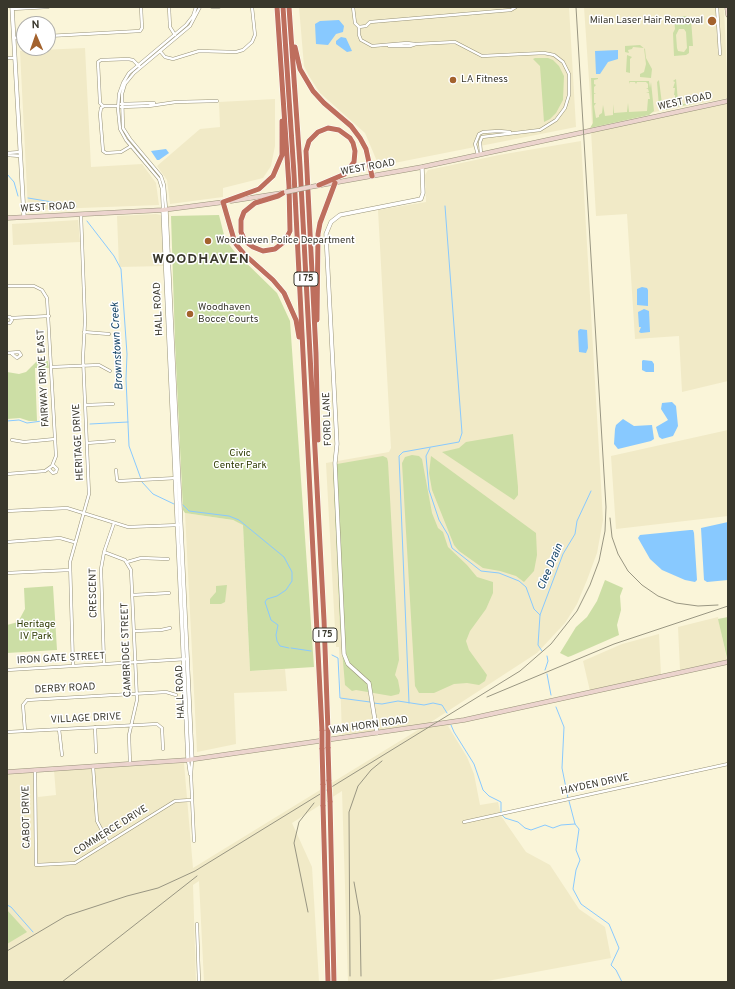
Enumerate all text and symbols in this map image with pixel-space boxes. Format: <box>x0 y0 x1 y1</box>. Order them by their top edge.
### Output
place label: Milan Laser Hair Removal <box>590 15 703 27</box>
marker: Milan Laser Hair Removal <box>706 15 718 27</box>
north arrow <box>16 16 56 56</box>
text: N <box>31 18 40 32</box>
place label: LA Fitness <box>461 74 508 86</box>
marker: LA Fitness <box>448 75 458 85</box>
street label: WEST ROAD <box>657 90 713 114</box>
street label: WEST ROAD <box>340 157 396 179</box>
street label: WEST ROAD <box>20 201 76 215</box>
place label: Woodhaven Police Department <box>216 235 355 247</box>
marker: Woodhaven Police Department <box>203 236 213 246</box>
district label: WOODHAVEN <box>152 252 250 268</box>
road number: I 75 <box>294 272 318 286</box>
street label: HALL ROAD <box>152 282 166 336</box>
water label: Brownstown Creek <box>109 302 127 390</box>
place label: Woodhaven Bocce Courts <box>198 302 258 326</box>
marker: Woodhaven Bocce Courts <box>185 309 195 319</box>
street label: FAIRWAY DRIVE EAST <box>35 329 53 427</box>
street label: FORD LANE <box>321 392 335 446</box>
street label: HERITAGE DRIVE <box>71 403 87 481</box>
park label: Civic Center Park <box>213 448 267 472</box>
water label: Clee Drain <box>535 542 567 592</box>
street label: CRESCENT <box>88 568 100 618</box>
street label: CAMBRIDGE STREET <box>119 602 135 698</box>
park label: Heritage IV Park <box>17 619 55 642</box>
road number: I 75 <box>313 628 337 642</box>
street label: IRON GATE STREET <box>16 651 106 667</box>
street label: HALL ROAD <box>174 665 188 719</box>
street label: DERBY ROAD <box>34 681 96 697</box>
street label: VILLAGE DRIVE <box>50 711 122 727</box>
street label: VAN HORN ROAD <box>329 715 409 737</box>
street label: HAYDEN DRIVE <box>560 772 630 798</box>
street label: CABOT DRIVE <box>20 785 34 849</box>
street label: COMMERCE DRIVE <box>72 803 150 859</box>

